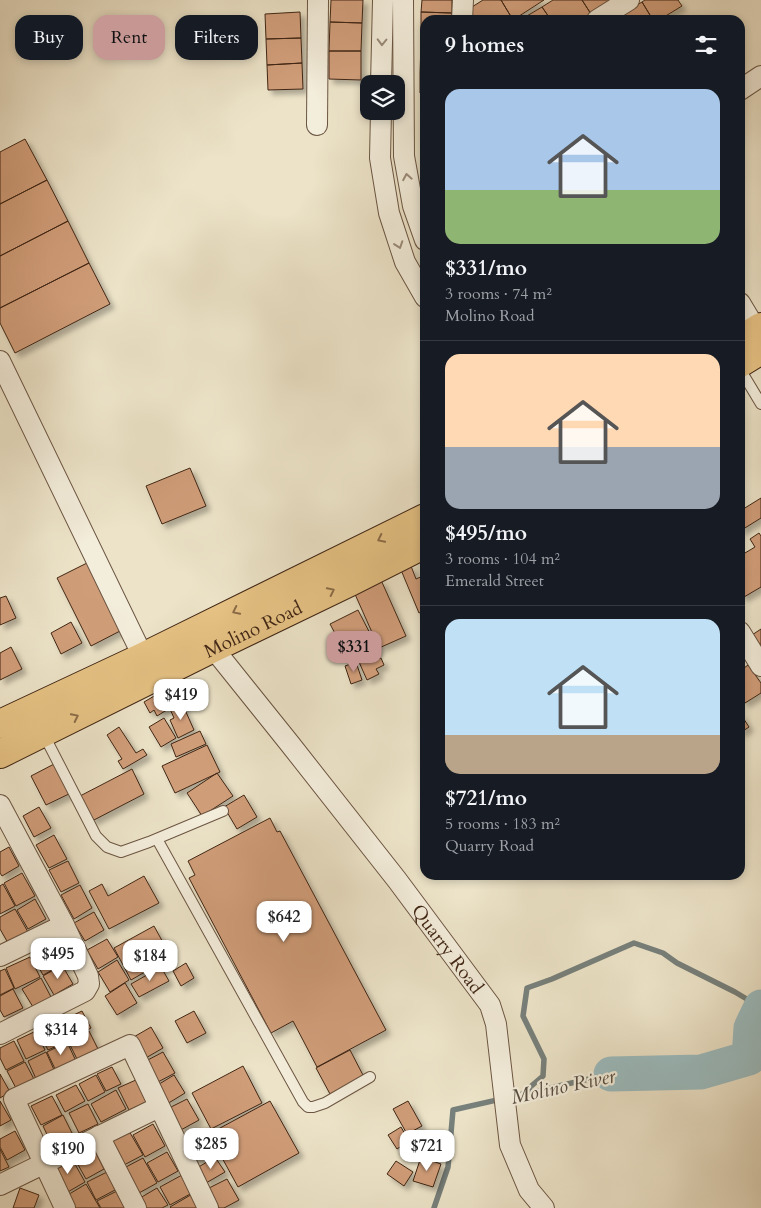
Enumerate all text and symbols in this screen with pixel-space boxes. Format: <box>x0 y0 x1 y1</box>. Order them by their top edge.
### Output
chip: Buy <box>15 15 83 60</box>
chip: Rent <box>93 15 165 60</box>
chip: Filters <box>175 15 258 60</box>
text: 9 homes <box>445 31 524 60</box>
icon: filters <box>692 31 720 59</box>
one-way arrow <box>377 38 387 46</box>
map controls <box>360 75 405 120</box>
button: layers <box>360 75 405 120</box>
icon: home <box>538 121 628 211</box>
one-way arrow <box>403 172 413 181</box>
one-way arrow <box>394 240 404 249</box>
text: $331/mo <box>445 254 527 283</box>
text: 3 rooms · 74 m² <box>445 283 552 305</box>
text: Molino Road <box>445 305 535 327</box>
icon: home <box>538 387 628 477</box>
text: $495/mo <box>445 519 527 548</box>
one-way arrow <box>377 533 386 544</box>
text: 3 rooms · 104 m² <box>445 548 560 570</box>
text: Emerald Street <box>445 570 544 592</box>
one-way arrow <box>326 587 335 597</box>
street label: Molino Road <box>200 595 307 665</box>
one-way arrow <box>232 605 241 615</box>
pin: $331 <box>324 630 384 673</box>
text: $331 <box>338 636 370 658</box>
icon: home <box>538 652 628 742</box>
pin: $419 <box>151 678 211 721</box>
text: $419 <box>165 684 197 706</box>
one-way arrow <box>70 713 79 723</box>
text: $721/mo <box>445 784 527 813</box>
text: 5 rooms · 183 m² <box>445 813 560 835</box>
text: Quarry Road <box>445 835 534 857</box>
street label: Quarry Road <box>405 899 489 999</box>
pin: $642 <box>254 900 314 943</box>
text: $642 <box>268 906 300 928</box>
pin: $495 <box>28 938 88 980</box>
pin: $184 <box>120 940 180 982</box>
text: $495 <box>42 943 74 965</box>
text: $184 <box>134 945 166 967</box>
pin: $314 <box>31 1014 91 1056</box>
text: $314 <box>45 1019 77 1041</box>
water label: Molino River <box>508 1062 619 1111</box>
pin: $285 <box>181 1128 241 1170</box>
pin: $721 <box>397 1130 457 1172</box>
pin: $190 <box>38 1132 98 1175</box>
text: $285 <box>195 1133 227 1155</box>
text: $721 <box>411 1135 443 1157</box>
text: $190 <box>52 1138 84 1160</box>

